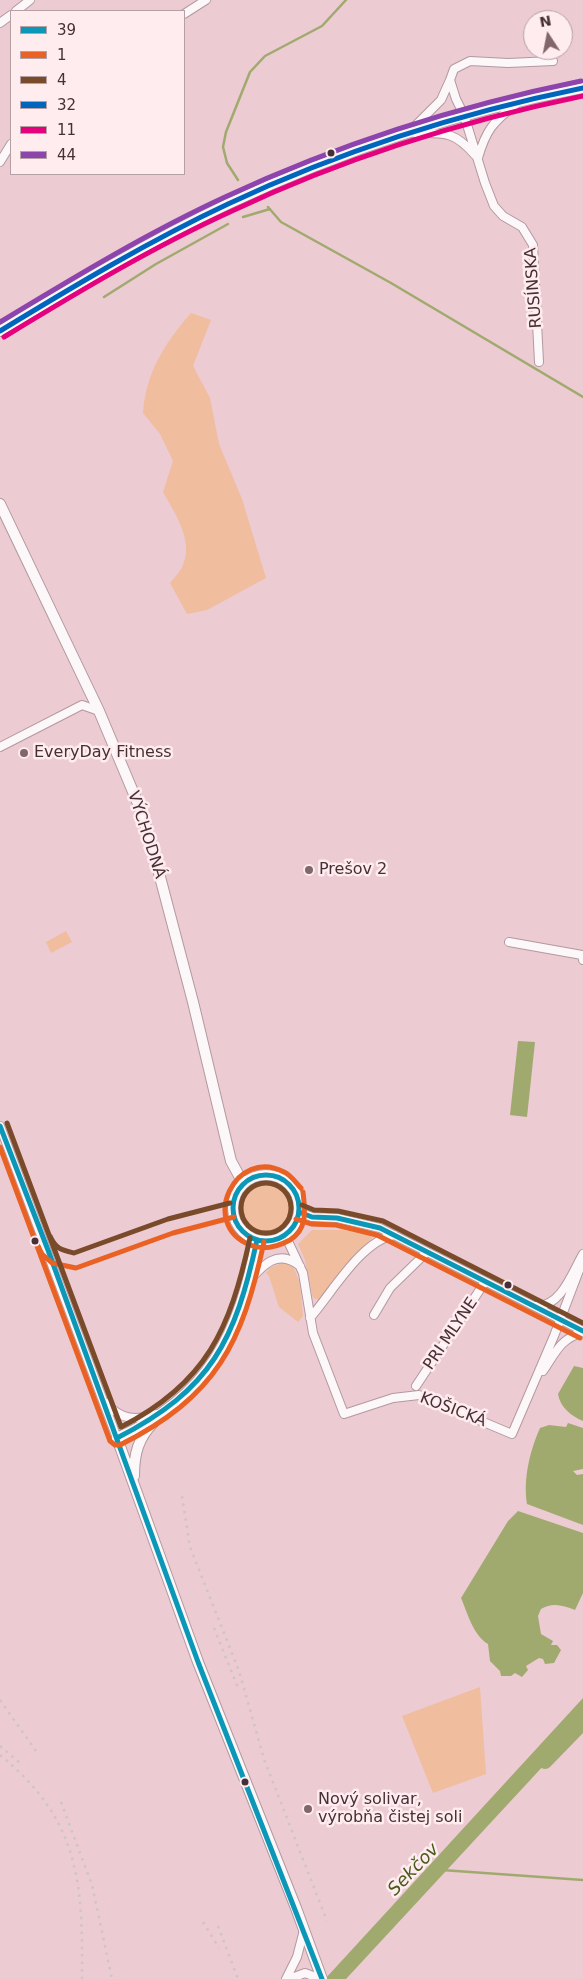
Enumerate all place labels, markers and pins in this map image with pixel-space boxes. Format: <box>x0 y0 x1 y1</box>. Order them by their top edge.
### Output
unlabelled marker <box>326 148 336 158</box>
place label: EveryDay Fitness <box>34 743 172 763</box>
marker: EveryDay Fitness <box>18 747 30 759</box>
place label: Prešov 2 <box>319 860 387 880</box>
marker: Prešov 2 <box>303 864 315 876</box>
unlabelled marker <box>30 1236 40 1246</box>
unlabelled marker <box>503 1280 513 1290</box>
unlabelled marker <box>240 1777 250 1787</box>
place label: Nový solivar, výrobňa čistej soli <box>318 1790 462 1828</box>
marker: Nový solivar, výrobňa čistej soli <box>302 1803 314 1815</box>

